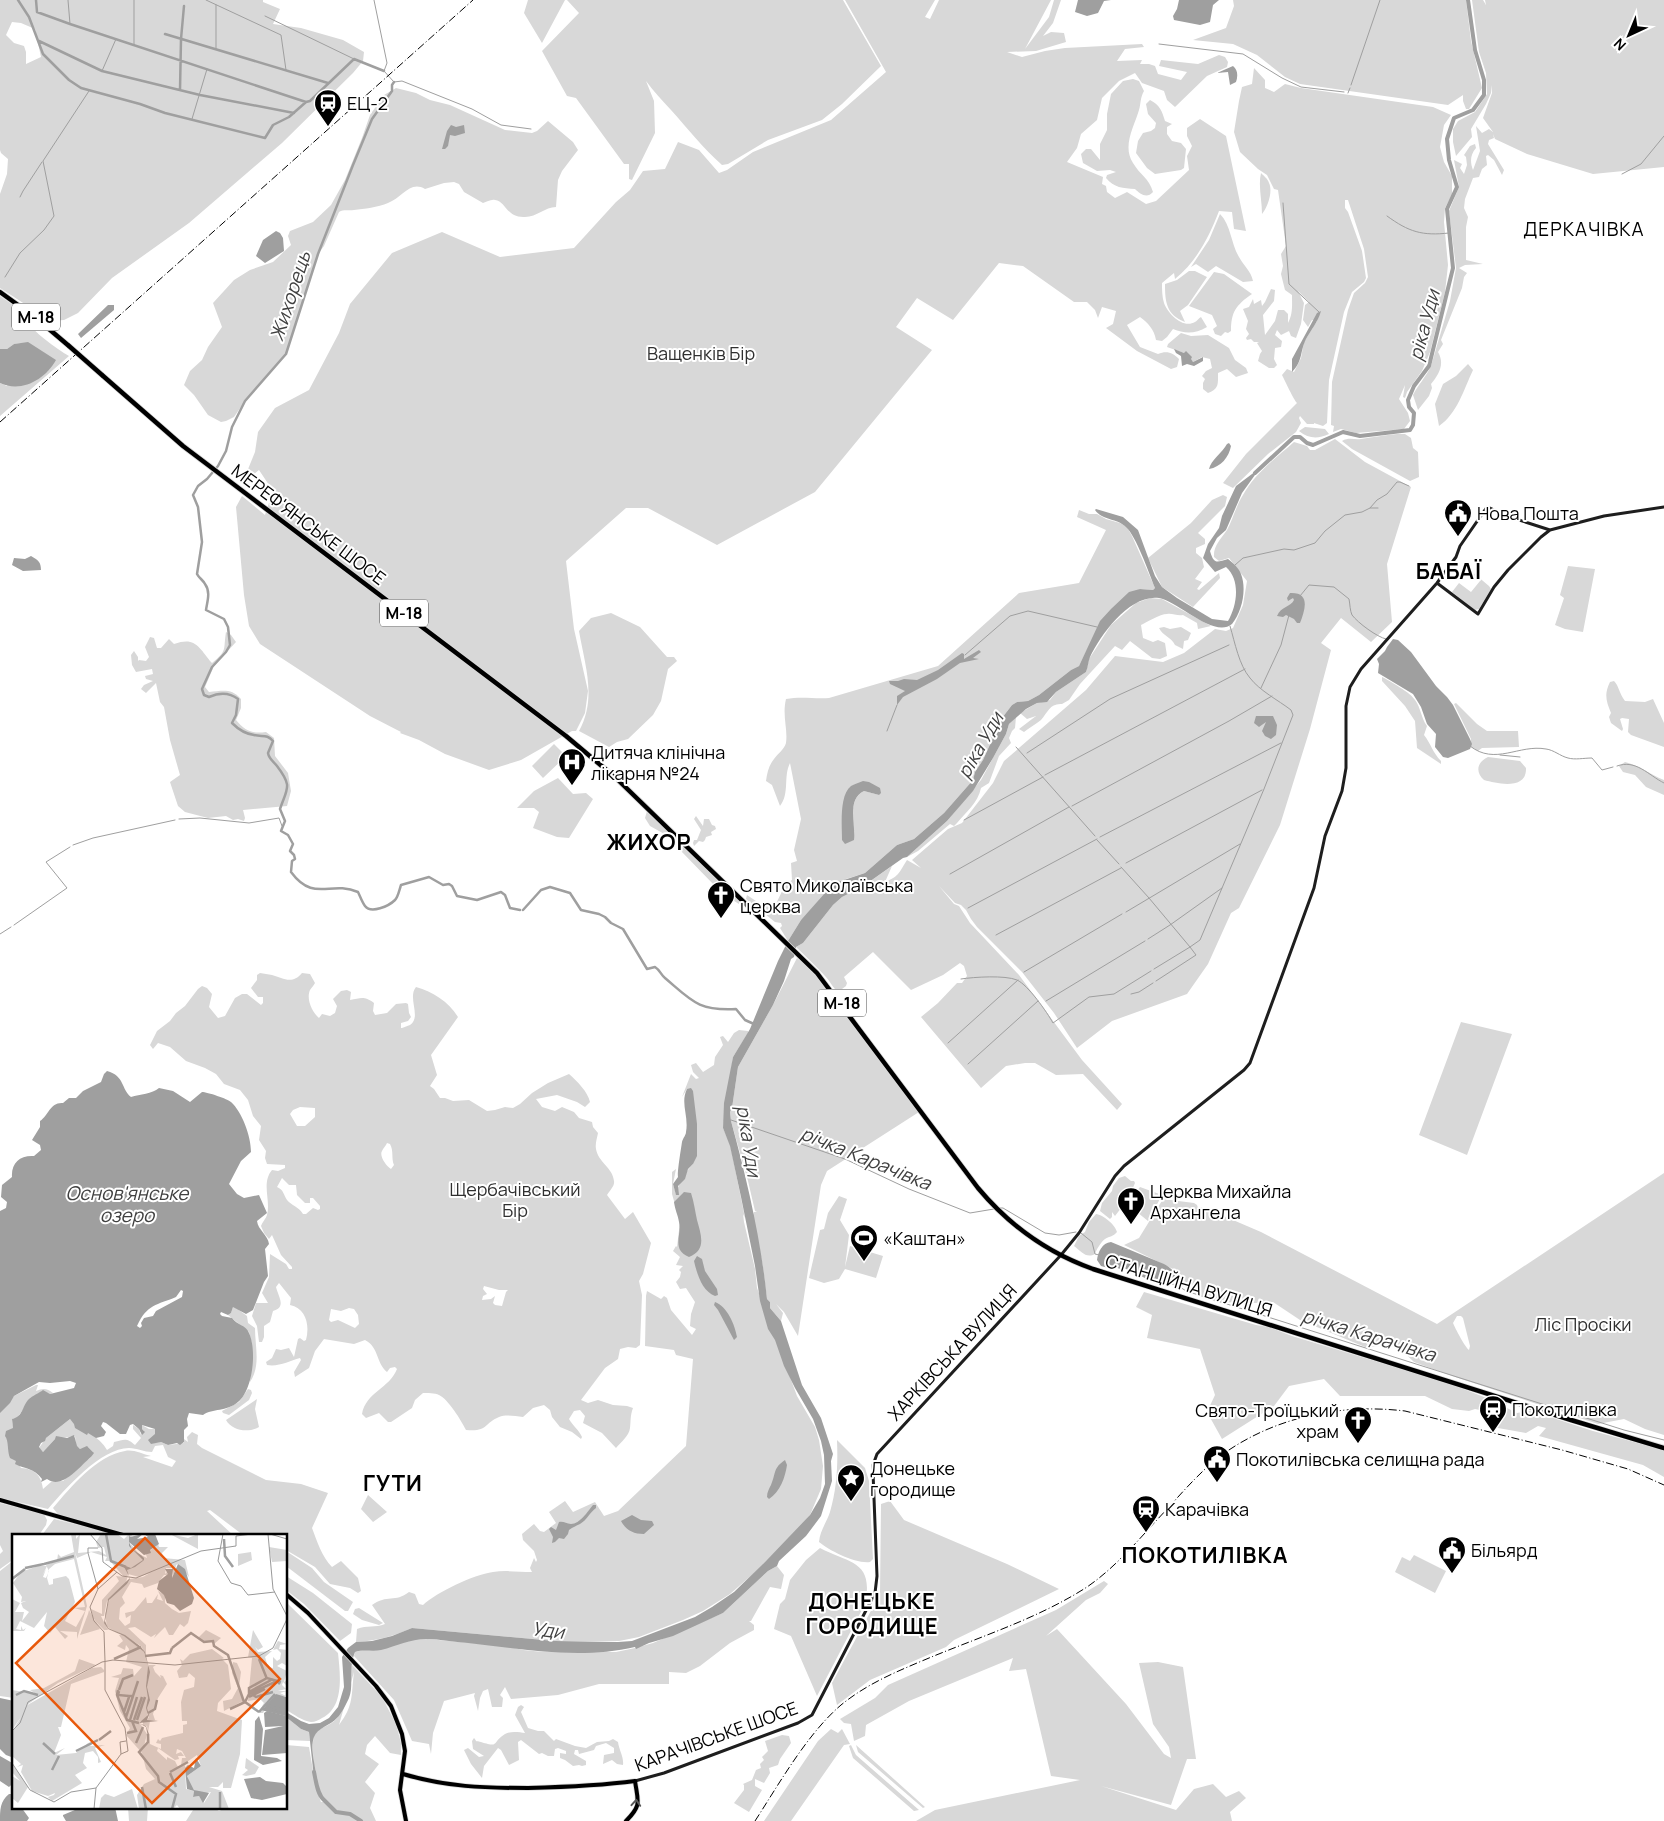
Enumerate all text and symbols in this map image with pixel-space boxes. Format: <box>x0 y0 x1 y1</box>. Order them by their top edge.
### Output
north arrow <box>1604 10 1654 60</box>
text: N <box>1609 34 1630 55</box>
station icon: ЕЦ-2 <box>313 88 343 127</box>
place label: ЕЦ-2 <box>347 91 388 115</box>
district label: ДЕРКАЧІВКА <box>1523 216 1645 242</box>
water label: Жихорець <box>263 247 317 344</box>
water label: ріка Уди <box>1402 285 1446 363</box>
road number: М-18 <box>12 304 60 330</box>
park label: Ващенків Бір <box>647 341 755 365</box>
street label: МЕРЕФ'ЯНСЬКЕ ШОСЕ <box>227 458 391 590</box>
public building icon: Нова Пошта <box>1443 498 1473 537</box>
place label: Нова Пошта <box>1477 501 1579 525</box>
district label: БАБАЇ <box>1416 556 1482 586</box>
road number: М-18 <box>380 600 428 626</box>
water label: ріка Уди <box>951 705 1010 783</box>
place label: Дитяча клінічна лікарня №24 <box>591 740 725 785</box>
hospital icon: Дитяча клінічна лікарня №24 <box>557 747 587 786</box>
district label: ЖИХОР <box>606 827 692 857</box>
place label: Свято Миколаївська церква <box>740 873 913 918</box>
church icon: Свято Миколаївська церква <box>706 880 736 919</box>
road number: М-18 <box>818 990 866 1016</box>
water label: ріка Уди <box>731 1103 768 1181</box>
water label: річка Карачівка <box>797 1120 936 1197</box>
park label: Щербачівський Бір <box>450 1177 580 1222</box>
place label: Церква Михайла Архангела <box>1150 1179 1291 1224</box>
water label: Основ'янське озеро <box>66 1180 190 1228</box>
church icon: Церква Михайла Архангела <box>1116 1186 1146 1225</box>
sports icon: «Каштан» <box>849 1223 879 1262</box>
place label: «Каштан» <box>883 1226 966 1250</box>
street label: СТАНЦІЙНА ВУЛИЦЯ <box>1103 1248 1275 1322</box>
street label: ХАРКІВСЬКА ВУЛИЦЯ <box>882 1279 1022 1425</box>
water label: річка Карачівка <box>1299 1302 1440 1368</box>
park label: Ліс Просіки <box>1534 1312 1632 1336</box>
station icon: Покотилівка <box>1478 1394 1508 1433</box>
place label: Покотилівка <box>1512 1397 1617 1421</box>
place label: Свято-Троїцький храм <box>1195 1398 1339 1443</box>
church icon: Свято-Троїцький храм <box>1343 1405 1373 1444</box>
public building icon: Покотилівська селищна рада <box>1202 1444 1232 1483</box>
place label: Покотилівська селищна рада <box>1236 1447 1485 1471</box>
place label: Донецьке городище <box>870 1456 956 1501</box>
place icon: Донецьке городище <box>836 1463 866 1502</box>
district label: ГУТИ <box>363 1468 423 1498</box>
station icon: Карачівка <box>1131 1494 1161 1533</box>
place label: Карачівка <box>1165 1497 1249 1521</box>
inset map <box>12 1534 288 1808</box>
public building icon: Більярд <box>1437 1535 1467 1574</box>
place label: Більярд <box>1471 1538 1538 1562</box>
district label: ПОКОТИЛІВКА <box>1122 1540 1288 1570</box>
district label: ДОНЕЦЬКЕ ГОРОДИЩЕ <box>805 1586 939 1641</box>
water label: Уди <box>530 1615 568 1645</box>
street label: КАРАЧІВСЬКЕ ШОСЕ <box>631 1695 801 1777</box>
one-way arrow <box>630 1798 641 1806</box>

